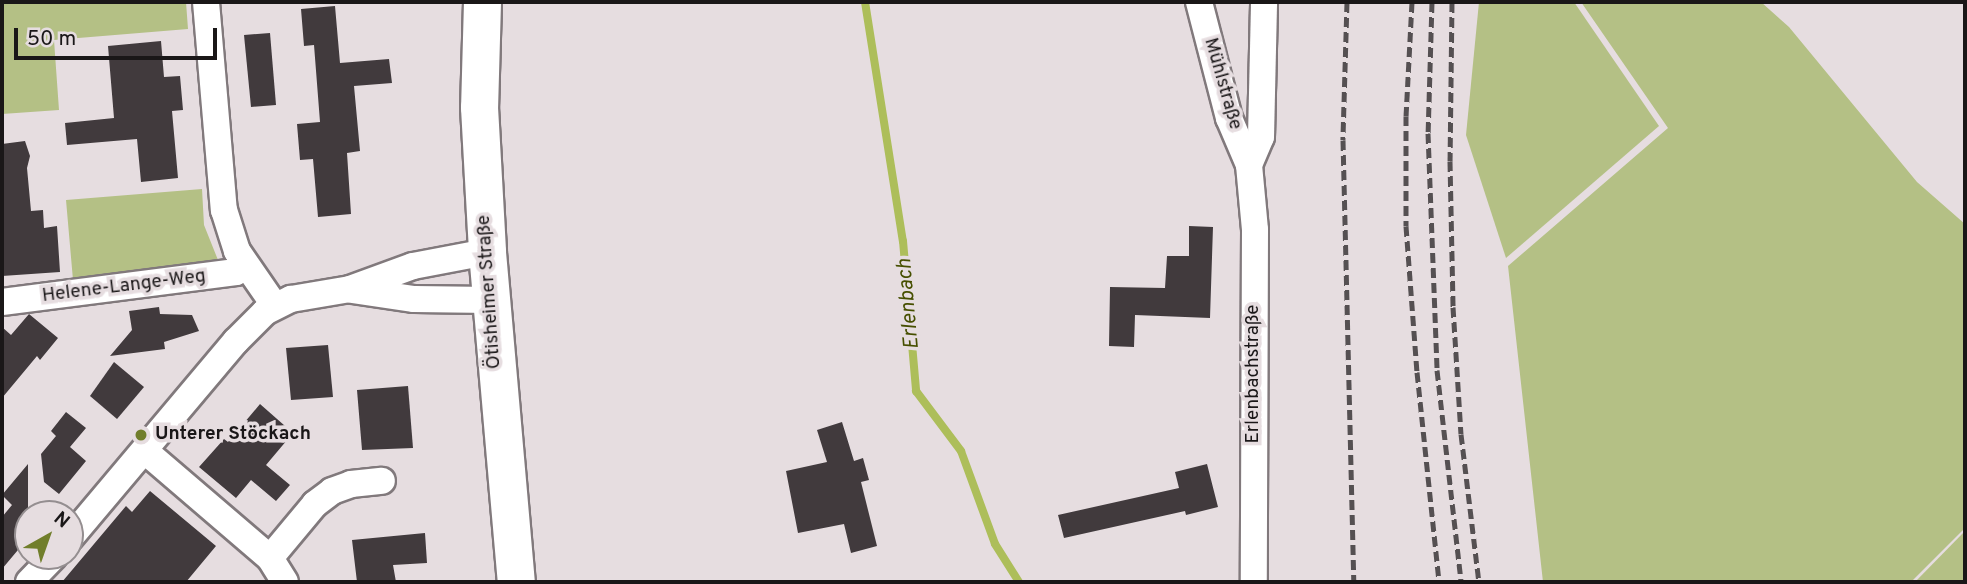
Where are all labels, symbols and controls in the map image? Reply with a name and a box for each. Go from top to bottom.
scale bar [18,14,220,58]
text: 50 m [27,26,76,53]
street label: Mühlstraße [1198,35,1246,133]
street label: Ötisheimer Straße [473,214,507,370]
water label: Erlenbach [892,257,926,351]
street label: Helene-Lange-Weg [41,266,207,308]
street label: Erlenbachstraße [1243,305,1265,443]
place label: Unterer Stöckach [155,424,311,446]
marker: Unterer Stöckach [133,427,149,443]
north arrow [14,500,84,570]
text: N [48,507,74,534]

